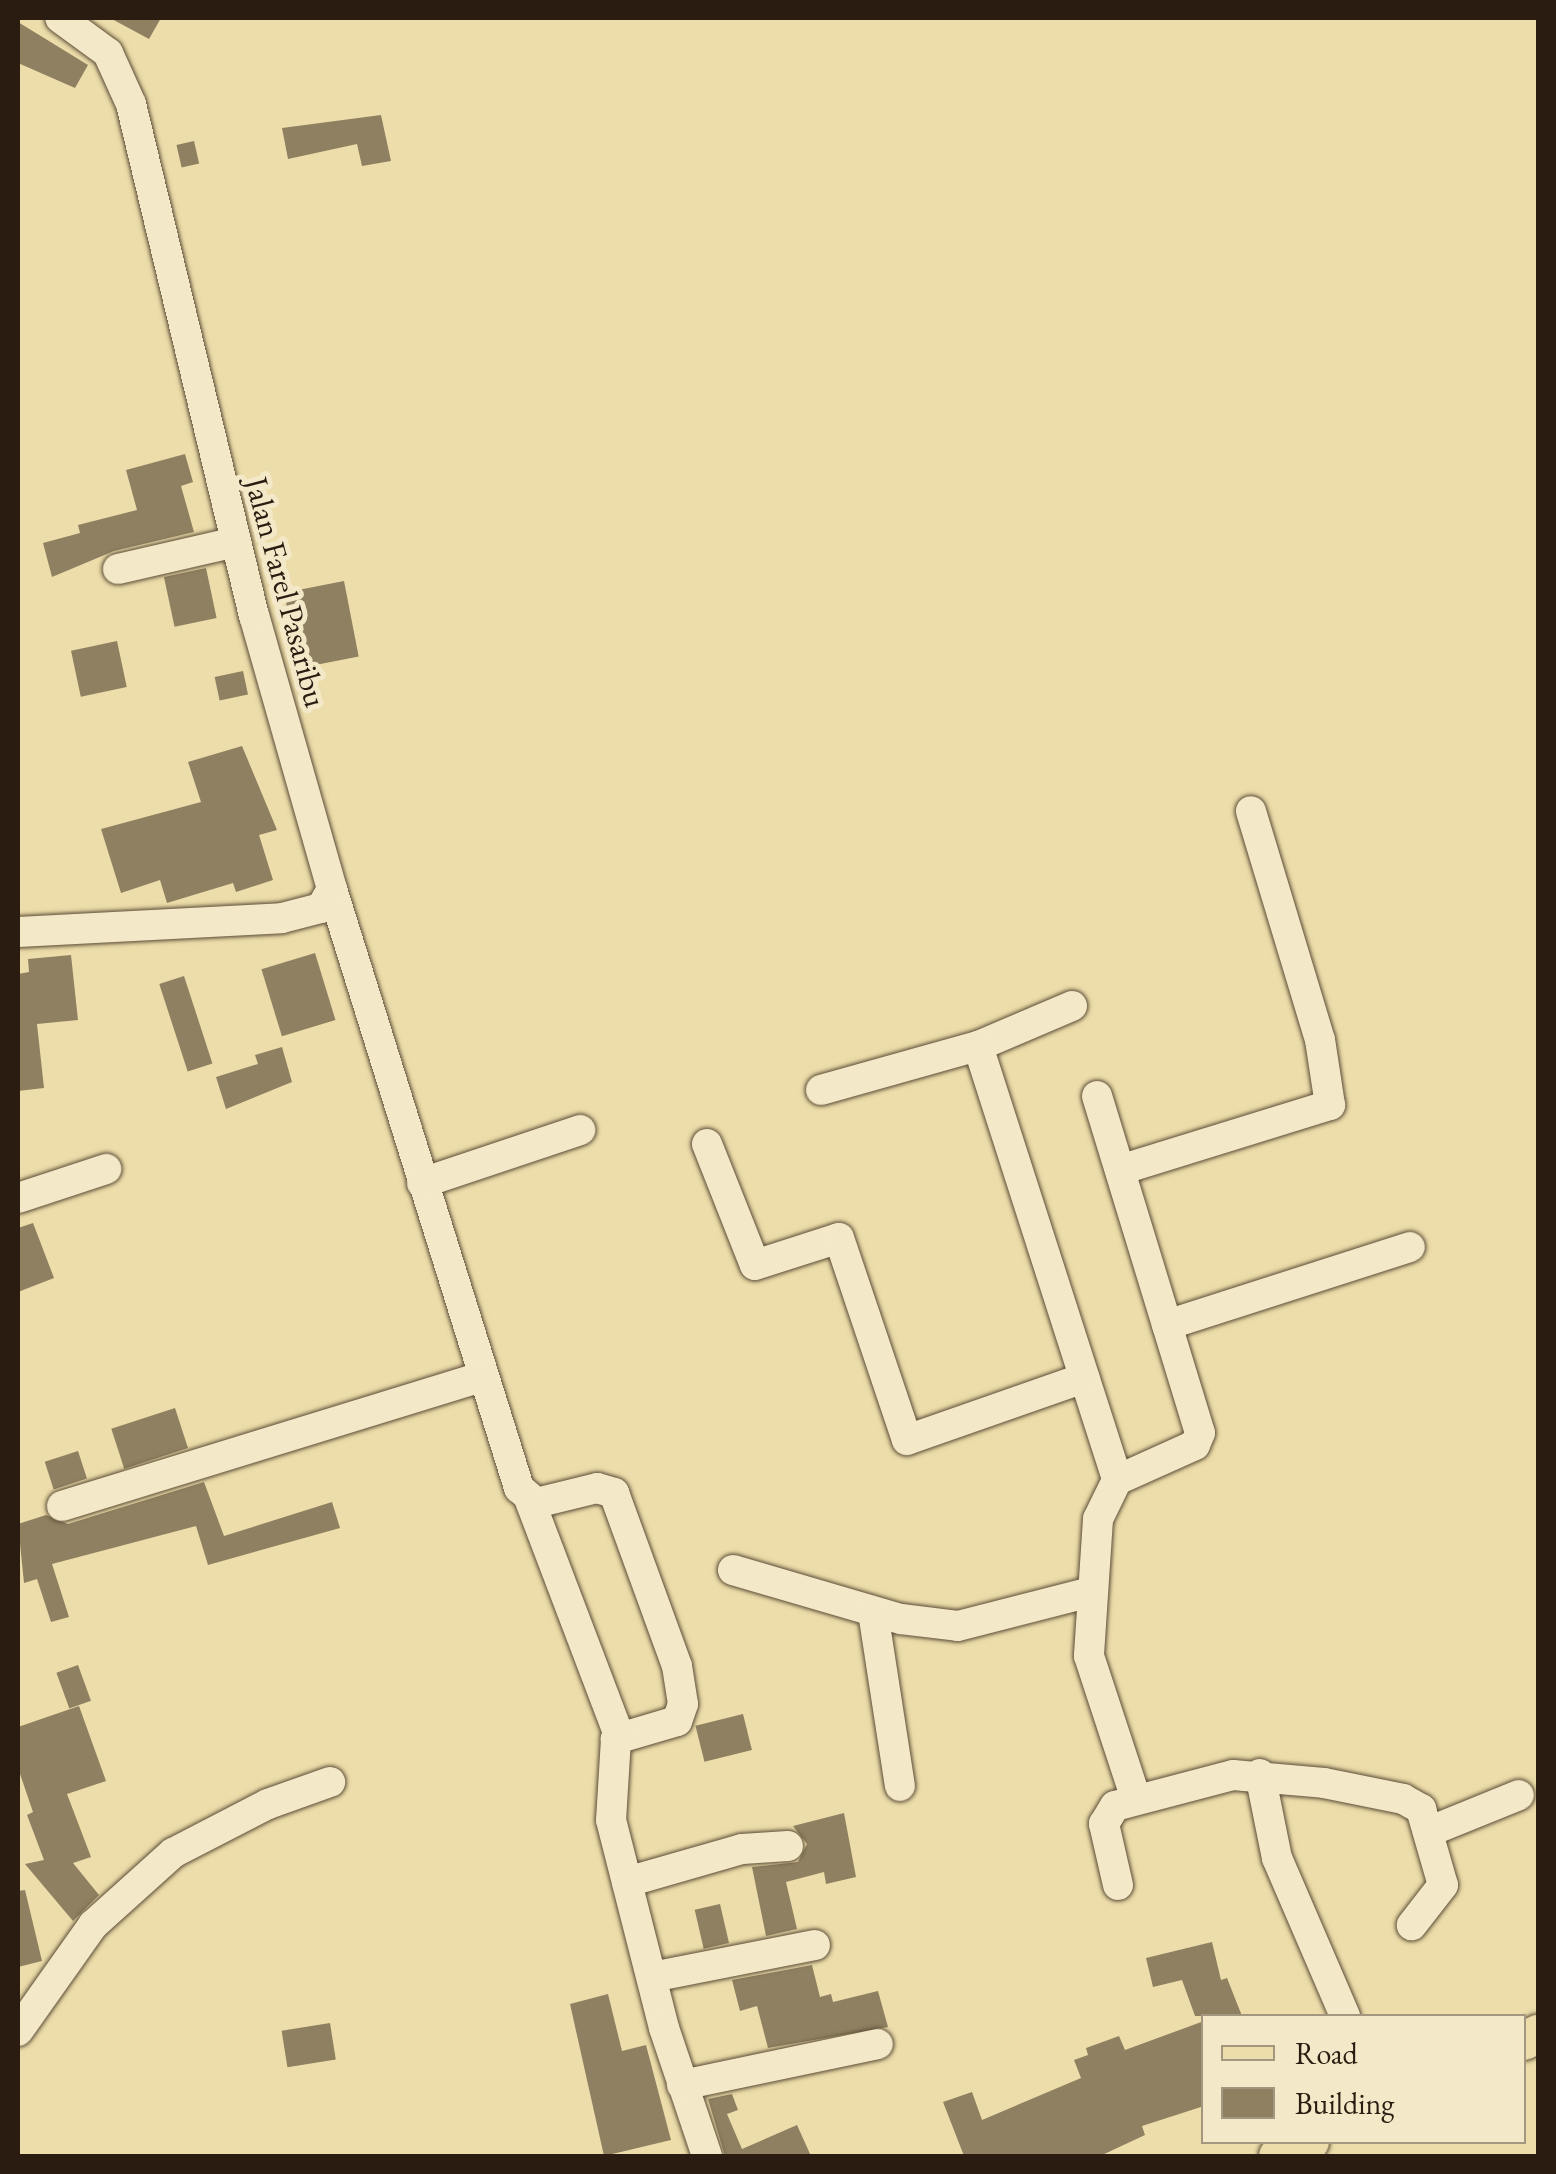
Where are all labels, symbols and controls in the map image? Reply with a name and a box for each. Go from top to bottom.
street label: Jalan Farel Pasaribu [237,473,335,711]
legend [1201,2014,1526,2144]
text: Road [1295,2034,1358,2073]
text: Building [1295,2084,1394,2123]

